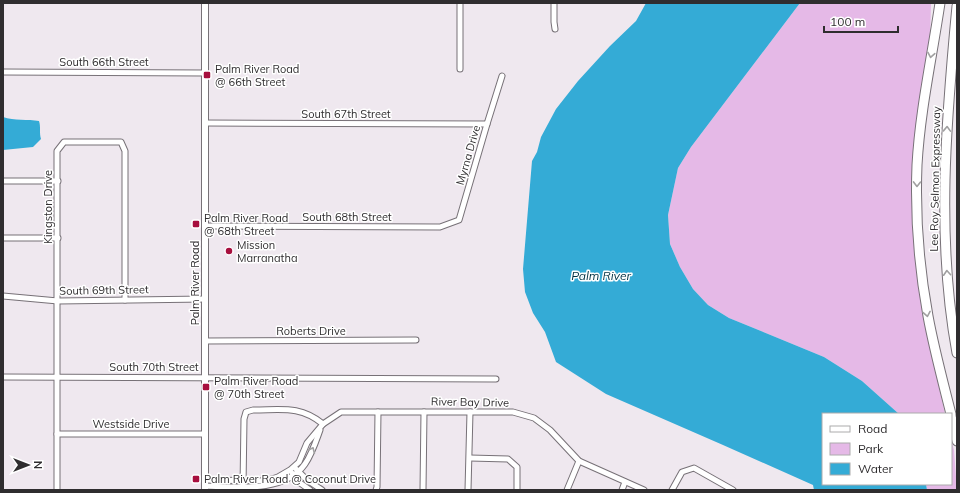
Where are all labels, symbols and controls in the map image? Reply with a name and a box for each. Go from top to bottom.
scale bar [824,8,898,34]
text: 100 m [830,14,865,29]
one-way arrow [927,52,936,58]
street label: South 66th Street [59,55,149,69]
place label: Palm River Road @ 66th Street [215,62,299,89]
marker: Palm River Road @ 66th Street [202,70,212,80]
street label: Lee Roy Selmon Expressway [927,106,943,252]
street label: South 67th Street [301,107,391,121]
street label: Myrna Drive [453,123,483,187]
one-way arrow [943,126,951,132]
street label: Kingston Drive [41,170,55,244]
one-way arrow [913,181,921,187]
street label: South 68th Street [302,210,392,224]
place label: Palm River Road @ 68th Street [204,211,288,238]
marker: Palm River Road @ 68th Street [191,219,201,229]
place label: Mission Marranatha [237,238,298,265]
street label: Palm River Road [188,241,202,325]
marker: Mission Marranatha [224,246,234,256]
water label: Palm River [571,268,631,283]
one-way arrow [943,270,952,276]
street label: South 69th Street [59,282,149,298]
one-way arrow [923,311,931,317]
street label: Roberts Drive [276,324,346,338]
street label: South 70th Street [109,360,199,374]
place label: Palm River Road @ 70th Street [214,374,298,401]
marker: Palm River Road @ 70th Street [201,382,211,392]
street label: River Bay Drive [431,394,509,410]
legend [822,413,952,485]
street label: Westside Drive [93,417,169,431]
text: Road [858,421,887,436]
text: Park [858,441,884,456]
north arrow [8,445,48,485]
one-way arrow [307,447,315,455]
text: N [31,461,45,469]
text: Water [858,461,894,476]
place label: Palm River Road @ Coconut Drive [204,472,376,486]
marker: Palm River Road @ Coconut Drive [191,474,201,484]

